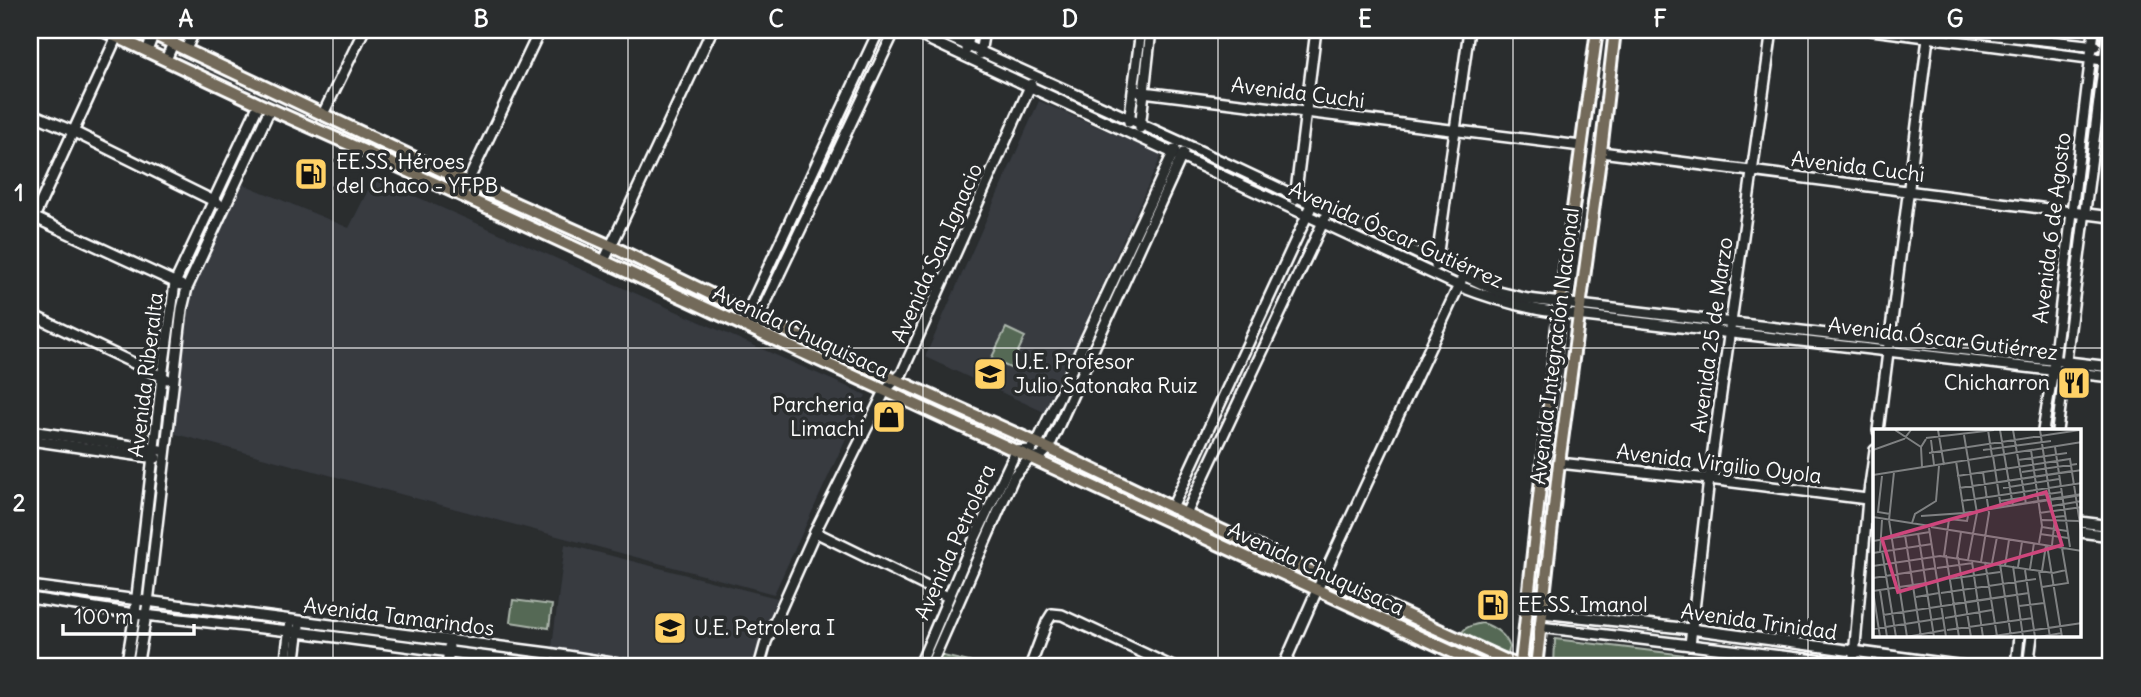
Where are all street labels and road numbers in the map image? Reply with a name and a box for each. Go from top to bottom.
street label: Avenida Cuchi [1230,71,1366,114]
street label: Avenida 6 de Agosto [2026,131,2077,325]
street label: Avenida Cuchi [1790,145,1926,188]
street label: Avenida San Ignacio [885,159,988,347]
street label: Avenida Óscar Gutiérrez [1285,175,1507,294]
street label: Avenida Integración Nacional [1524,206,1585,486]
street label: Avenida 25 de Marzo [1684,235,1739,435]
street label: Avenida Chuquisaca [709,279,894,384]
street label: Avenida Riberalta [122,291,169,459]
street label: Avenida Óscar Gutiérrez [1827,311,2060,366]
street label: Avenida Virgilio Oyola [1615,438,1823,489]
street label: Avenida Petrolera [908,460,1001,624]
street label: Avenida Chuquisaca [1224,516,1409,621]
street label: Avenida Tamarindos [302,591,496,642]
street label: Avenida Trinidad [1679,597,1839,646]

